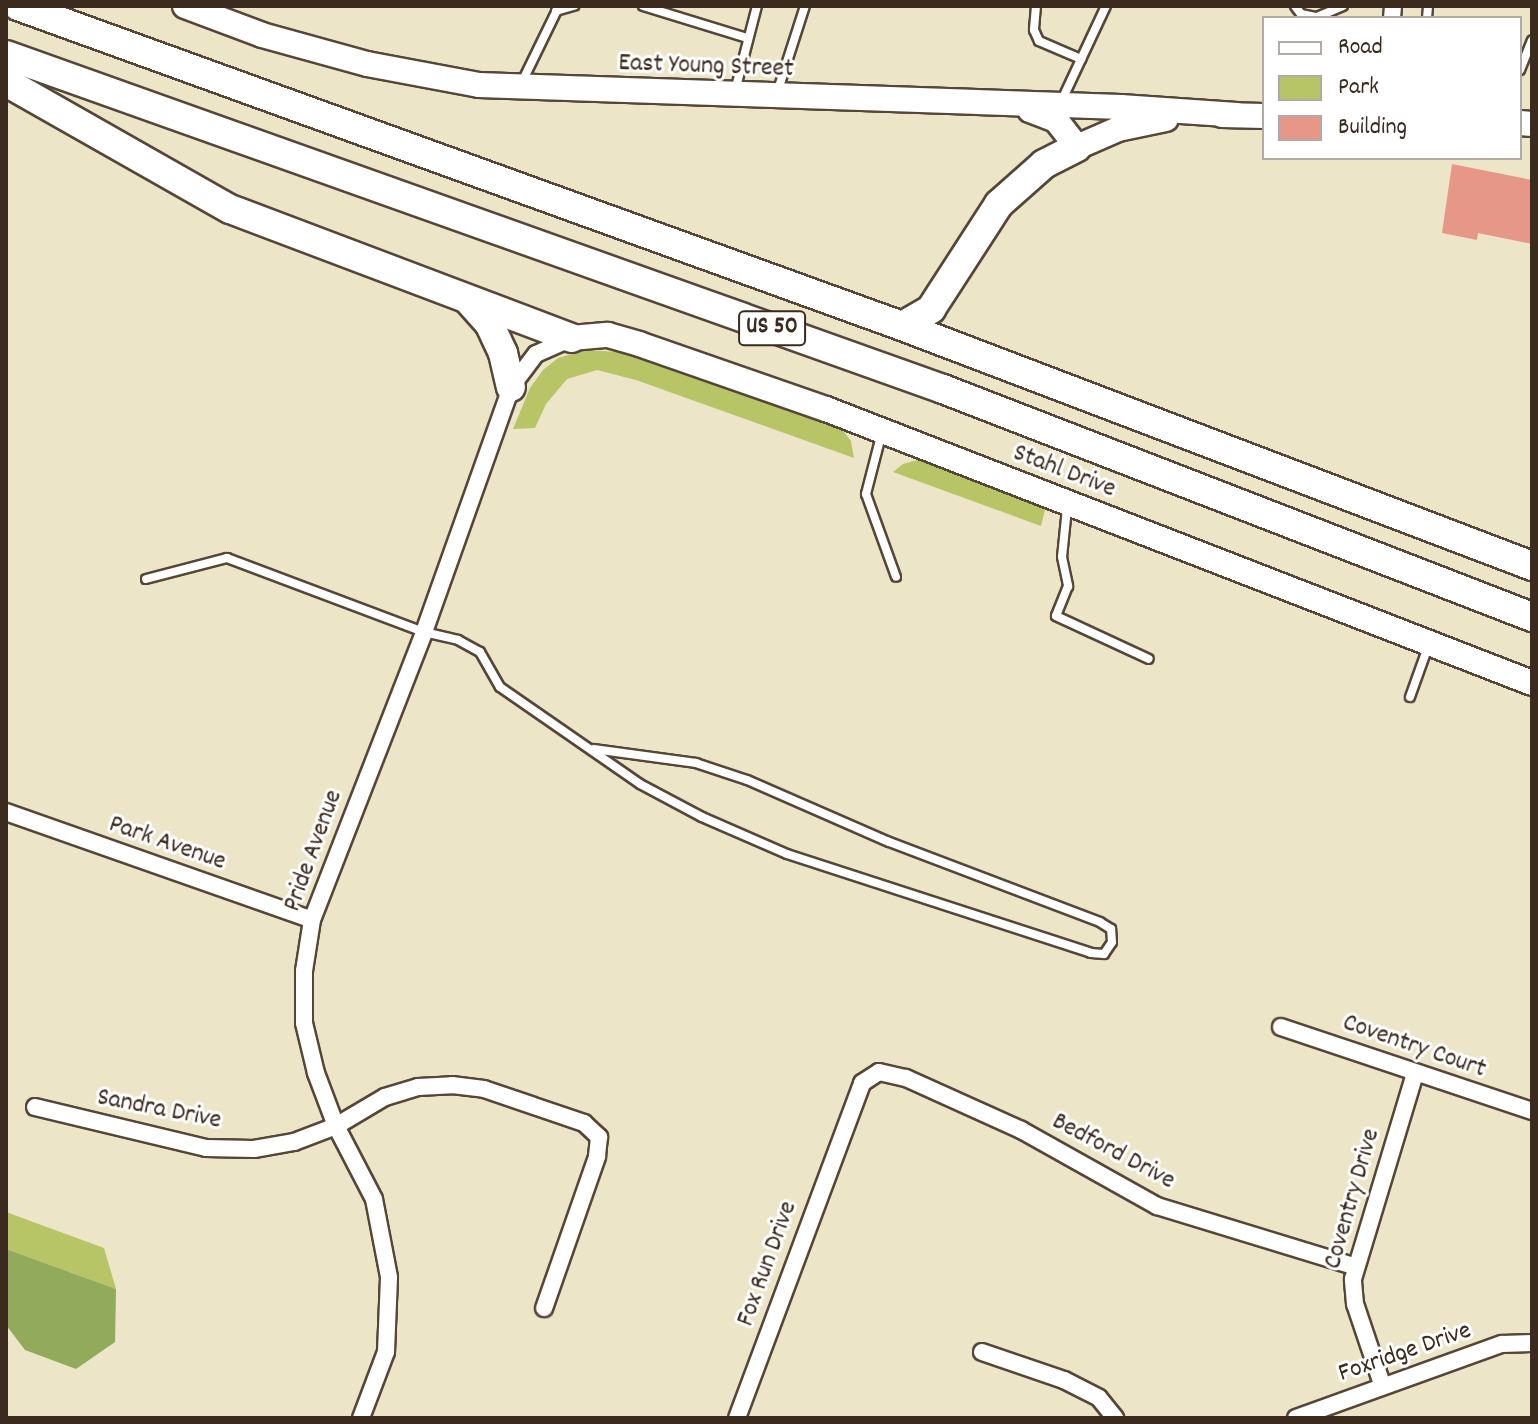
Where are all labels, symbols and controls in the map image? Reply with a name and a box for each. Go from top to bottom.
legend [1262,16,1522,160]
text: Road [1338,31,1383,65]
street label: East Young Street [618,48,794,86]
text: Park [1338,71,1379,105]
text: Building [1338,111,1407,145]
road number: US 50 [738,308,806,348]
street label: Stahl Drive [1008,438,1120,506]
street label: Pride Avenue [278,786,350,916]
street label: Park Avenue [105,809,229,879]
street label: Coventry Court [1338,1008,1490,1086]
street label: Sandra Drive [94,1083,224,1137]
street label: Bedford Drive [1046,1107,1180,1197]
street label: Coventry Drive [1318,1125,1388,1273]
street label: Fox Run Drive [731,1197,805,1331]
street label: Foxridge Drive [1335,1316,1475,1390]

